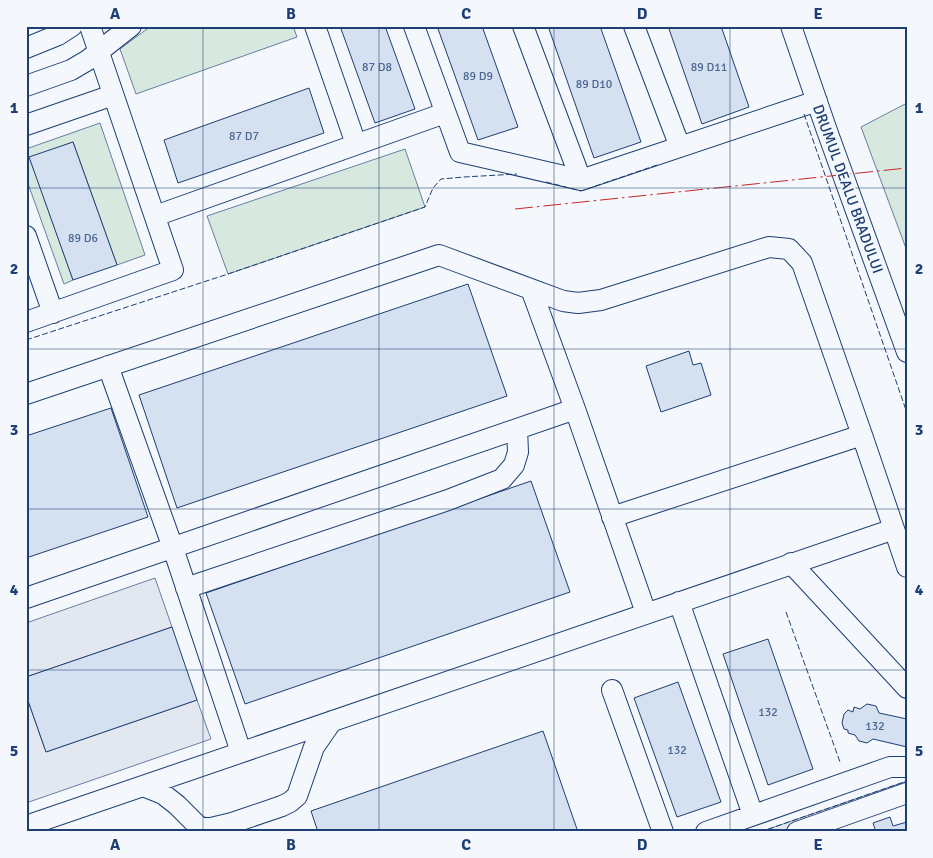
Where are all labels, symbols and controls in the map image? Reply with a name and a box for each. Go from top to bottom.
text: A [110,4,121,24]
text: B [286,4,296,24]
text: C [461,4,471,24]
text: D [637,4,648,24]
text: E [813,4,823,24]
house number: 87 D8 [362,60,392,75]
house number: 89 D11 [691,60,727,75]
house number: 89 D9 [463,69,493,84]
house number: 89 D10 [576,77,612,92]
text: 1 [10,98,19,118]
text: 1 [915,98,924,118]
street label: DRUMUL DEALU BRADULUI [809,102,887,276]
house number: 87 D7 [229,129,259,144]
house number: 89 D6 [68,231,98,246]
text: 2 [10,259,18,279]
text: 2 [915,259,923,279]
text: 3 [10,420,18,440]
text: 3 [915,420,923,440]
text: 4 [10,580,19,600]
text: 4 [915,580,924,600]
house number: 132 [758,705,778,720]
house number: 132 [865,719,885,734]
text: 5 [10,741,18,761]
text: 5 [915,741,923,761]
house number: 132 [667,743,687,758]
text: A [110,835,121,855]
text: B [286,835,296,855]
text: C [461,835,471,855]
text: D [637,835,648,855]
text: E [813,835,823,855]

